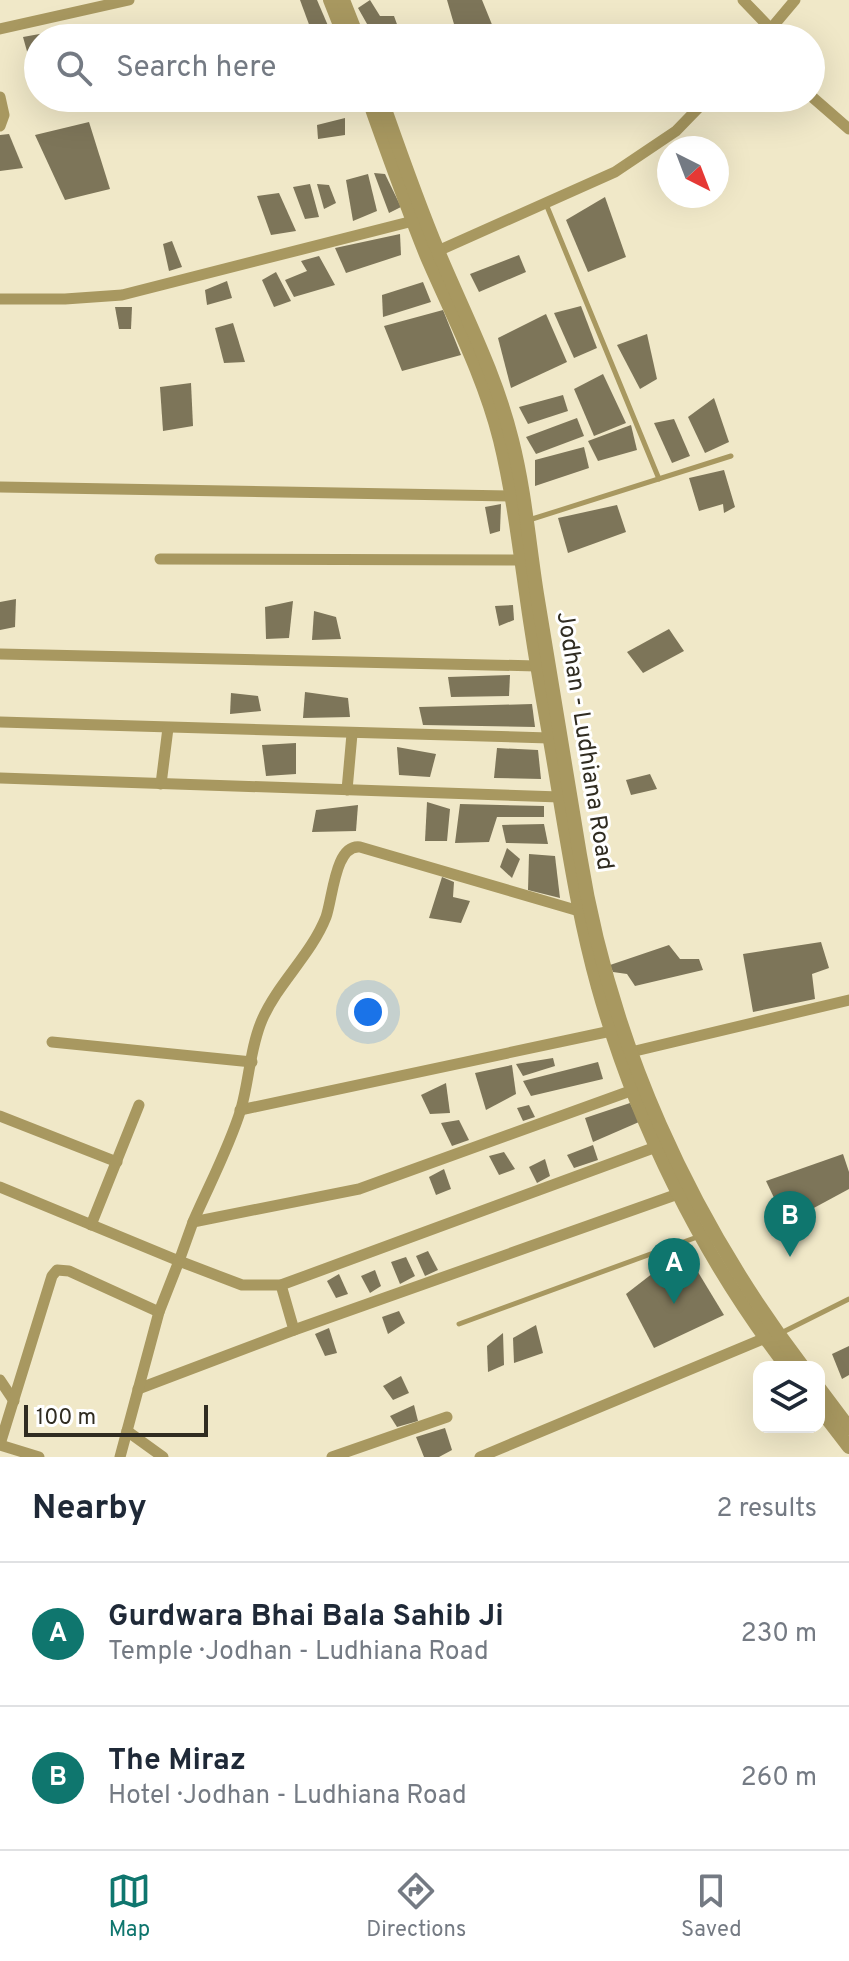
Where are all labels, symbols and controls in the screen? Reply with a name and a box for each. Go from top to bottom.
search box [24,24,825,112]
icon: search [52,46,96,90]
text: Search here [116,50,276,87]
north arrow [657,136,729,208]
street label: Jodhan - Ludhiana Road [549,609,619,873]
your location [348,992,388,1032]
pin: B [764,1191,816,1257]
pin: A [648,1238,700,1304]
map controls [753,1361,825,1433]
button: layers [753,1361,825,1433]
scale bar [24,1401,208,1437]
text: 100 m [36,1405,96,1432]
text: Nearby [32,1488,147,1531]
text: 2 results [717,1493,817,1526]
text: Gurdwara Bhai Bala Sahib Ji [108,1599,504,1636]
text: A [49,1618,67,1651]
text: 230 m [741,1618,817,1651]
text: Temple · Jodhan - Ludhiana Road [108,1636,489,1669]
text: The Miraz [108,1743,246,1780]
text: B [49,1762,67,1795]
text: 260 m [741,1762,817,1795]
text: Hotel · Jodhan - Ludhiana Road [108,1780,467,1813]
tab: Map [107,1869,151,1944]
tab: Directions [366,1869,466,1944]
tab: Saved [681,1869,742,1944]

